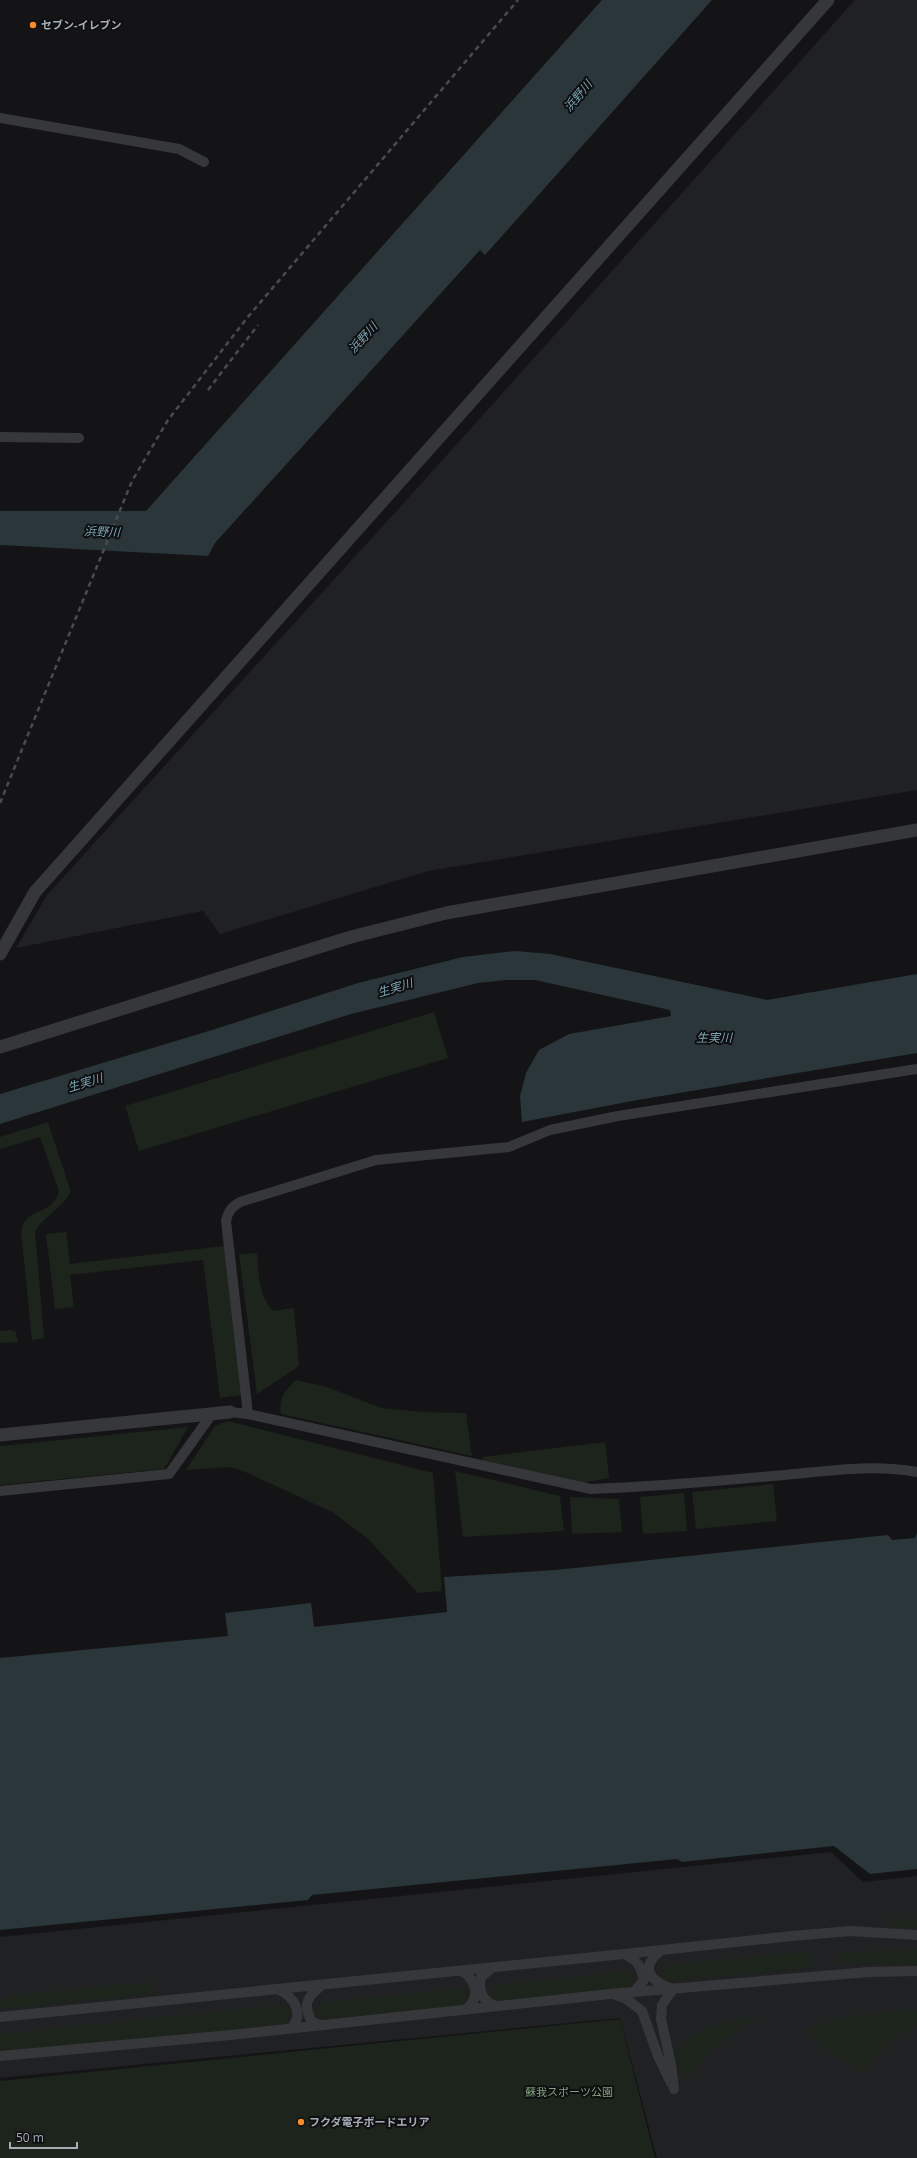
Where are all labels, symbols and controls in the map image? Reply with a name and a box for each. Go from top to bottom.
place label: セブン-イレブン [41,17,122,32]
marker: セブン-イレブン [28,20,38,30]
water label: 浜野川 [560,75,597,115]
water label: 浜野川 [344,317,382,357]
water label: 浜野川 [84,522,122,541]
water label: 生実川 [375,974,416,1001]
water label: 生実川 [696,1029,734,1046]
water label: 生実川 [65,1069,106,1096]
park label: 蘇我スポーツ公園 [525,2084,613,2099]
place label: フクダ電子ボードエリア [309,2114,430,2129]
marker: フクダ電子ボードエリア [296,2117,306,2127]
scale bar [10,2124,77,2150]
text: 50 m [16,2129,44,2146]

